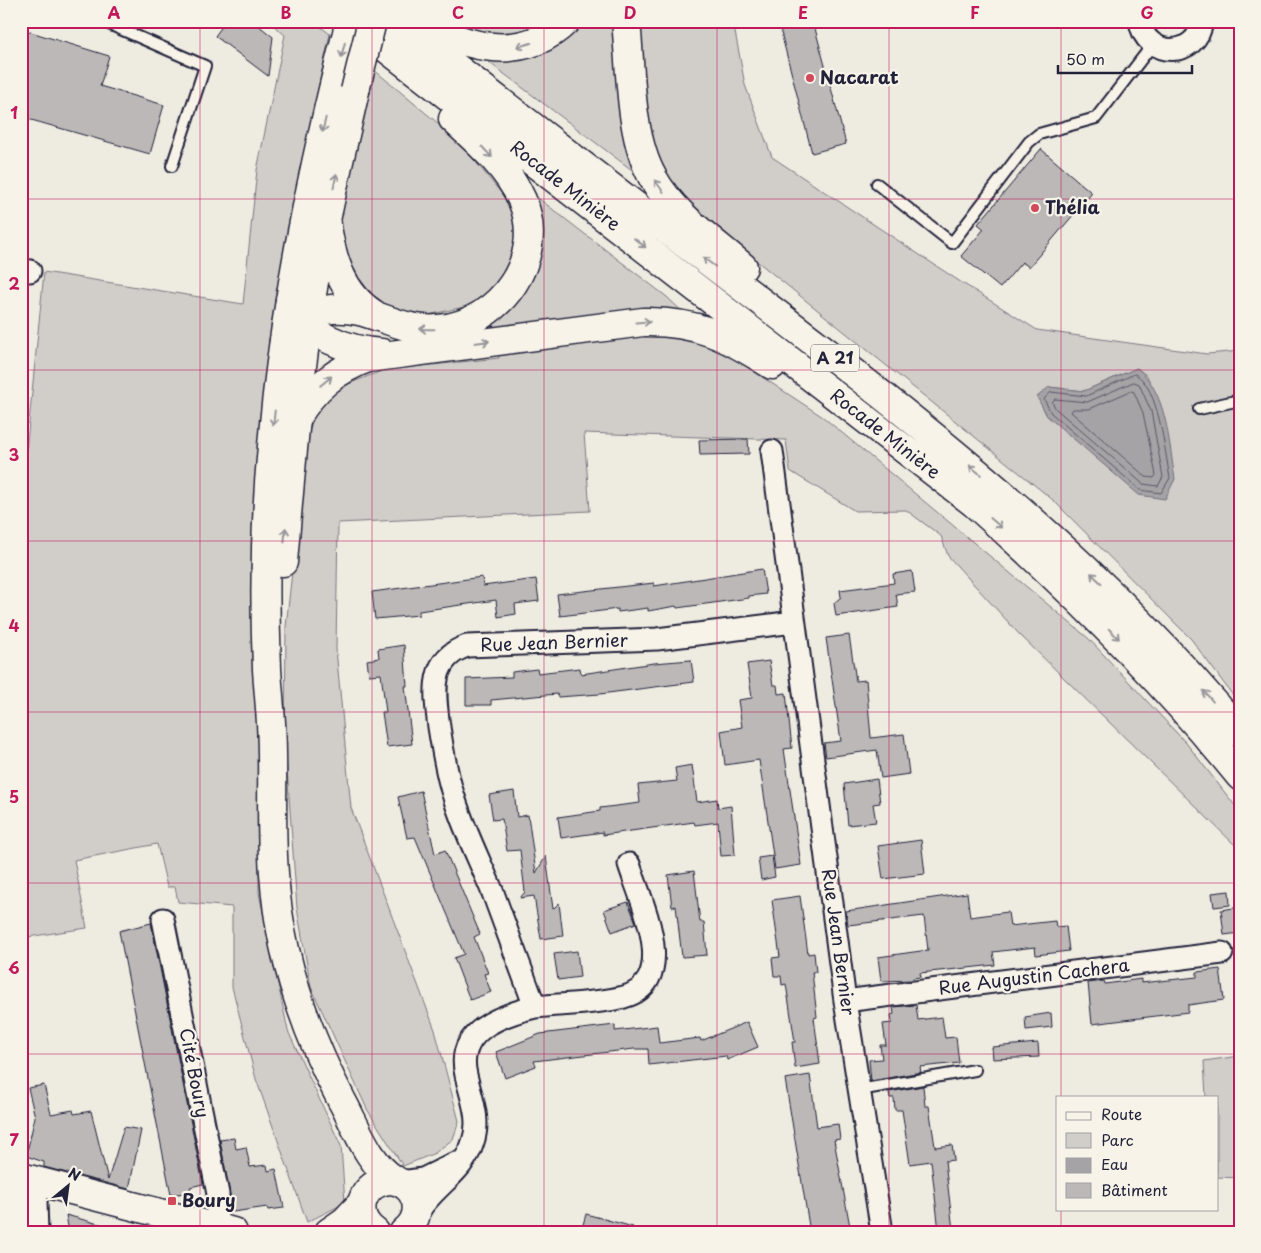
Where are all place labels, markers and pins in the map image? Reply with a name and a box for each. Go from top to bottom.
place label: Nacarat [820,63,899,90]
marker: Nacarat [804,72,816,84]
place label: Thélia [1045,193,1101,220]
marker: Thélia [1029,202,1041,214]
place label: Boury [182,1186,235,1213]
marker: Boury [166,1195,178,1207]

